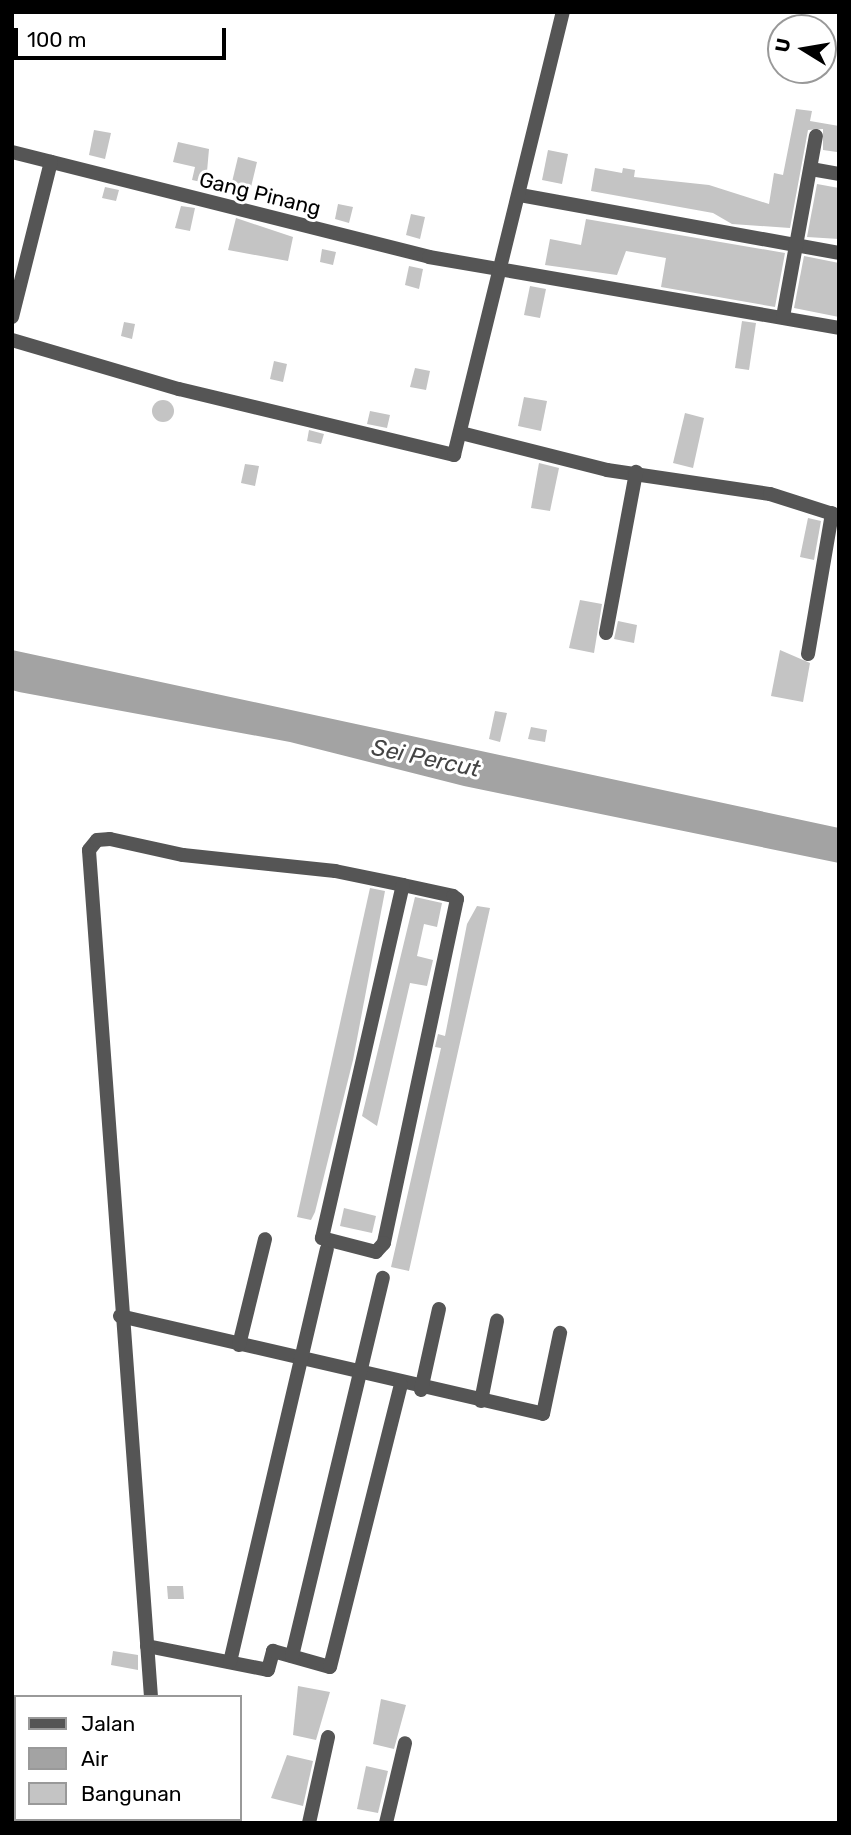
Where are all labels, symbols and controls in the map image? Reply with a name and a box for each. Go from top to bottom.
scale bar [18,14,229,58]
north arrow [767,14,837,84]
text: 100 m [27,27,86,52]
text: U [770,36,795,54]
street label: Gang Pinang [197,167,323,221]
water label: Sei Percut [369,733,483,783]
legend [14,1695,242,1821]
text: Jalan [81,1711,135,1736]
text: Air [81,1746,108,1771]
text: Bangunan [81,1781,182,1806]

